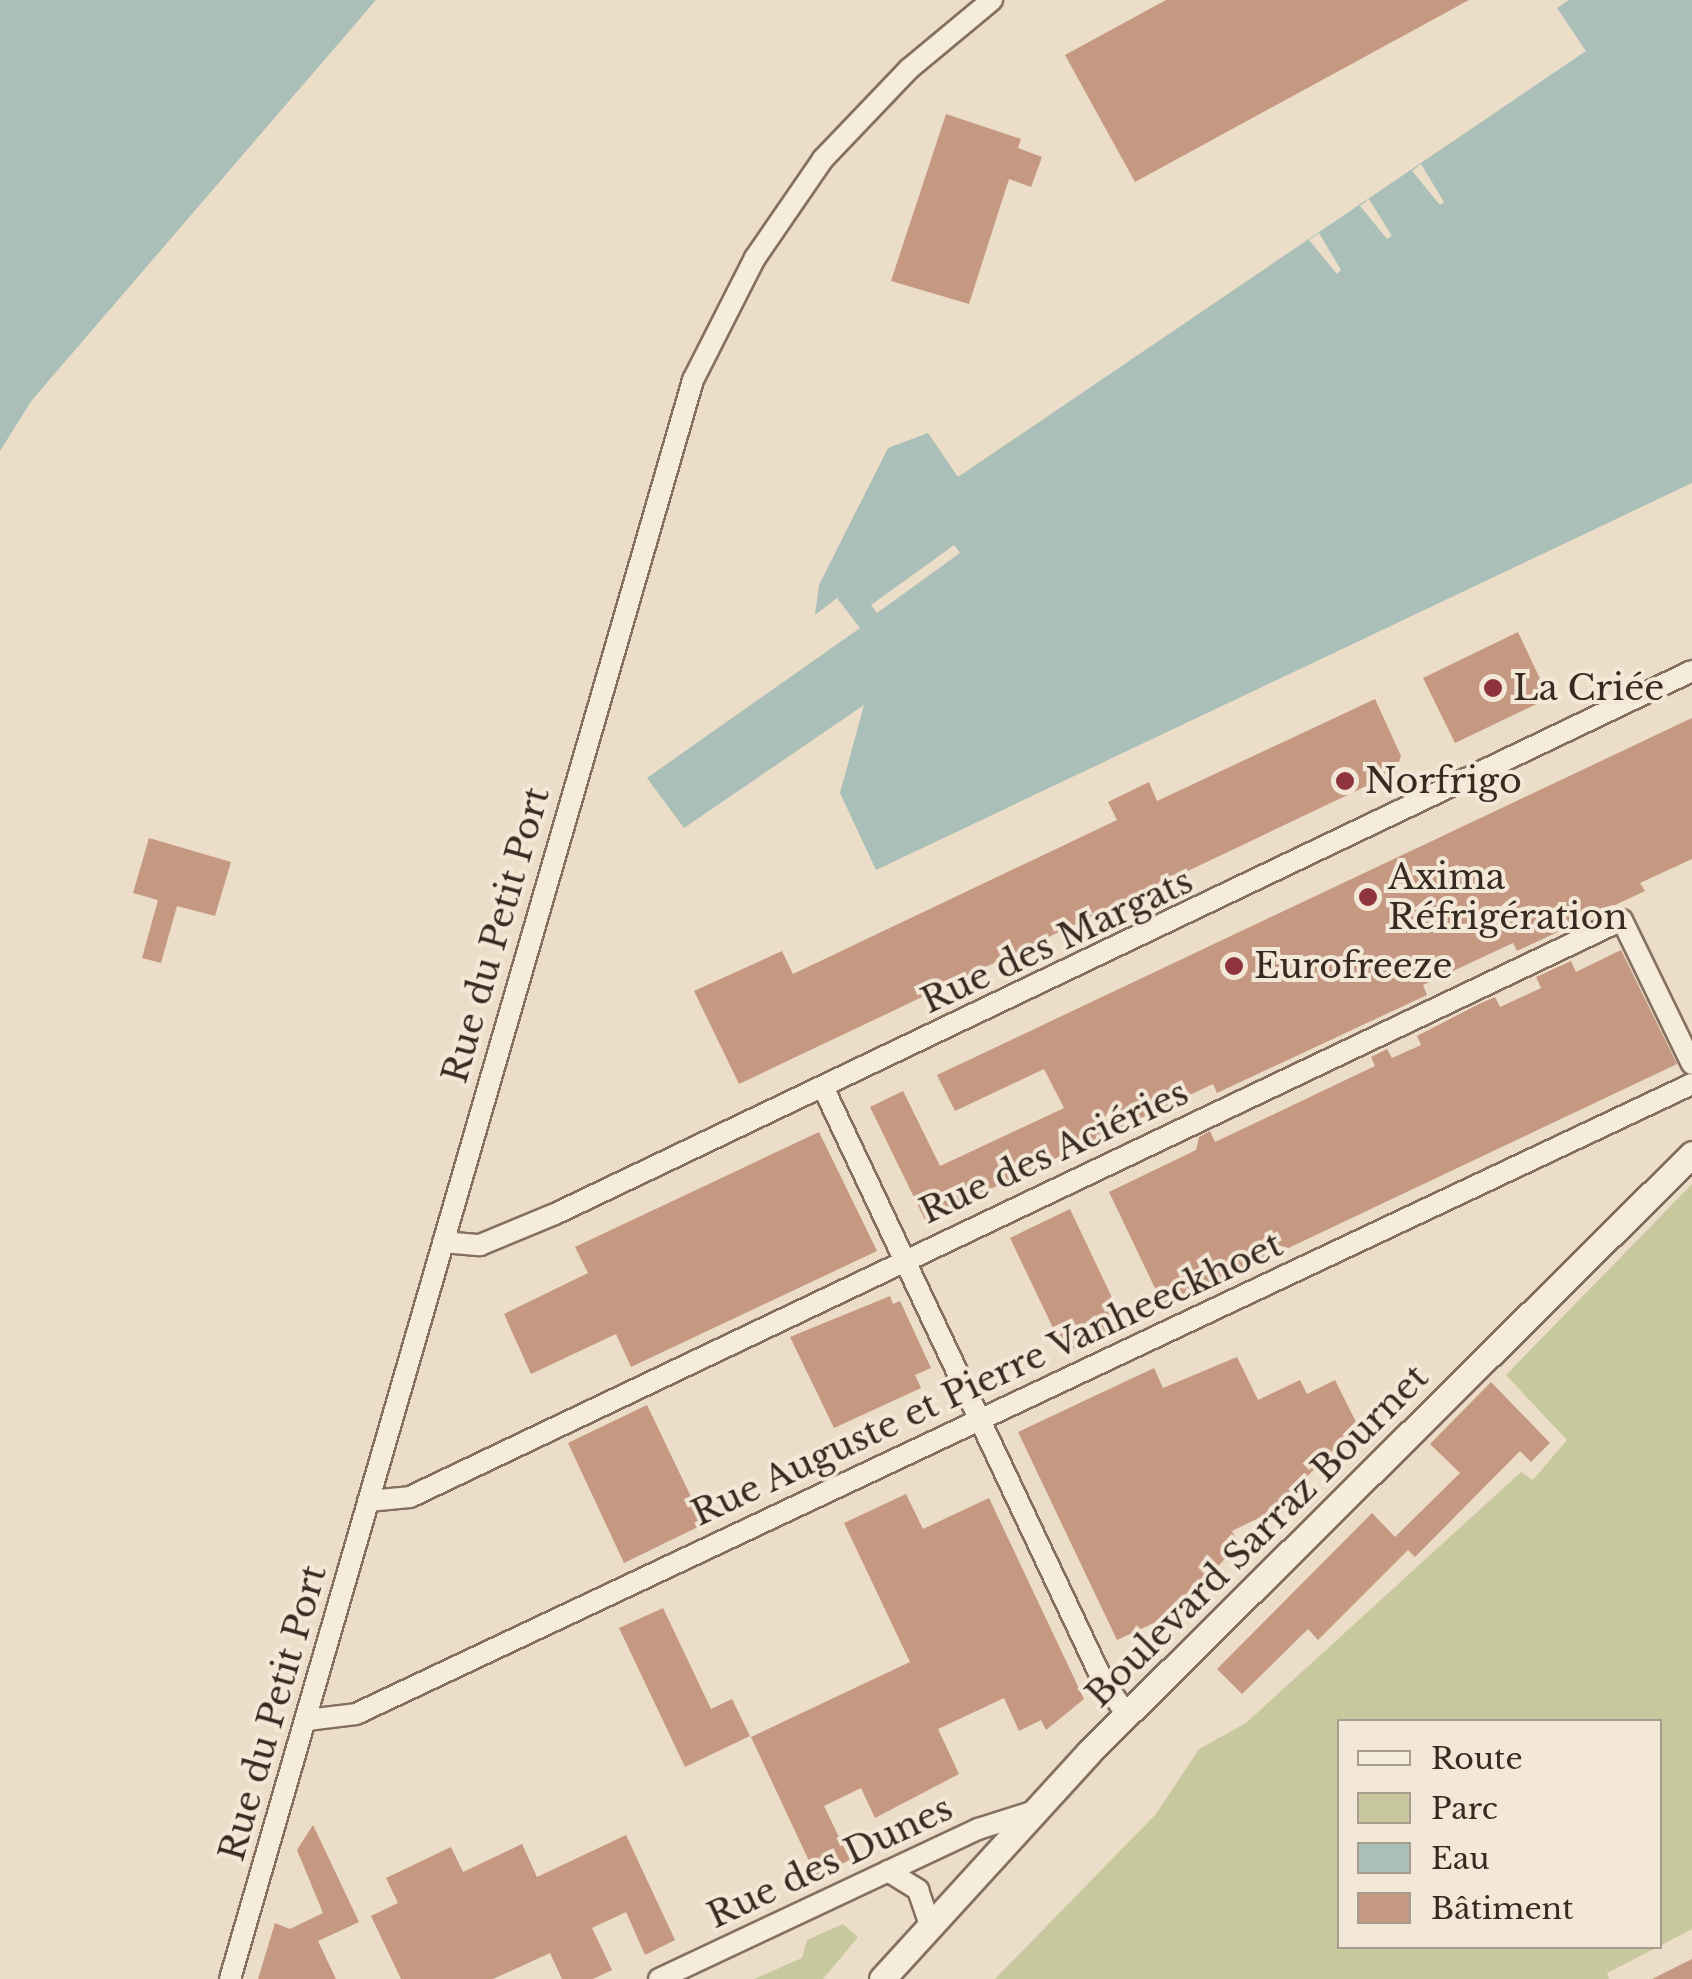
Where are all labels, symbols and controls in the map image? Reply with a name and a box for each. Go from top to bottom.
place label: La Criée [1513,667,1665,709]
marker: La Criée [1482,677,1504,699]
place label: Norfrigo [1365,760,1522,802]
marker: Norfrigo [1334,770,1356,792]
street label: Rue du Petit Port [434,782,558,1088]
place label: Axima Réfrigération [1388,856,1628,938]
street label: Rue des Margats [915,860,1199,1022]
marker: Axima Réfrigération [1357,886,1379,908]
place label: Eurofreeze [1254,945,1452,987]
marker: Eurofreeze [1223,955,1245,977]
street label: Rue des Aciéries [913,1071,1195,1233]
street label: Rue Auguste et Pierre Vanheeckhoet [684,1223,1290,1535]
street label: Boulevard Sarraz Bournet [1077,1356,1437,1716]
street label: Rue du Petit Port [211,1560,335,1866]
legend [1337,1719,1662,1949]
text: Route [1431,1740,1523,1777]
street label: Rue des Dunes [701,1787,959,1937]
text: Parc [1431,1790,1498,1827]
text: Eau [1431,1840,1490,1877]
text: Bâtiment [1431,1890,1574,1927]

